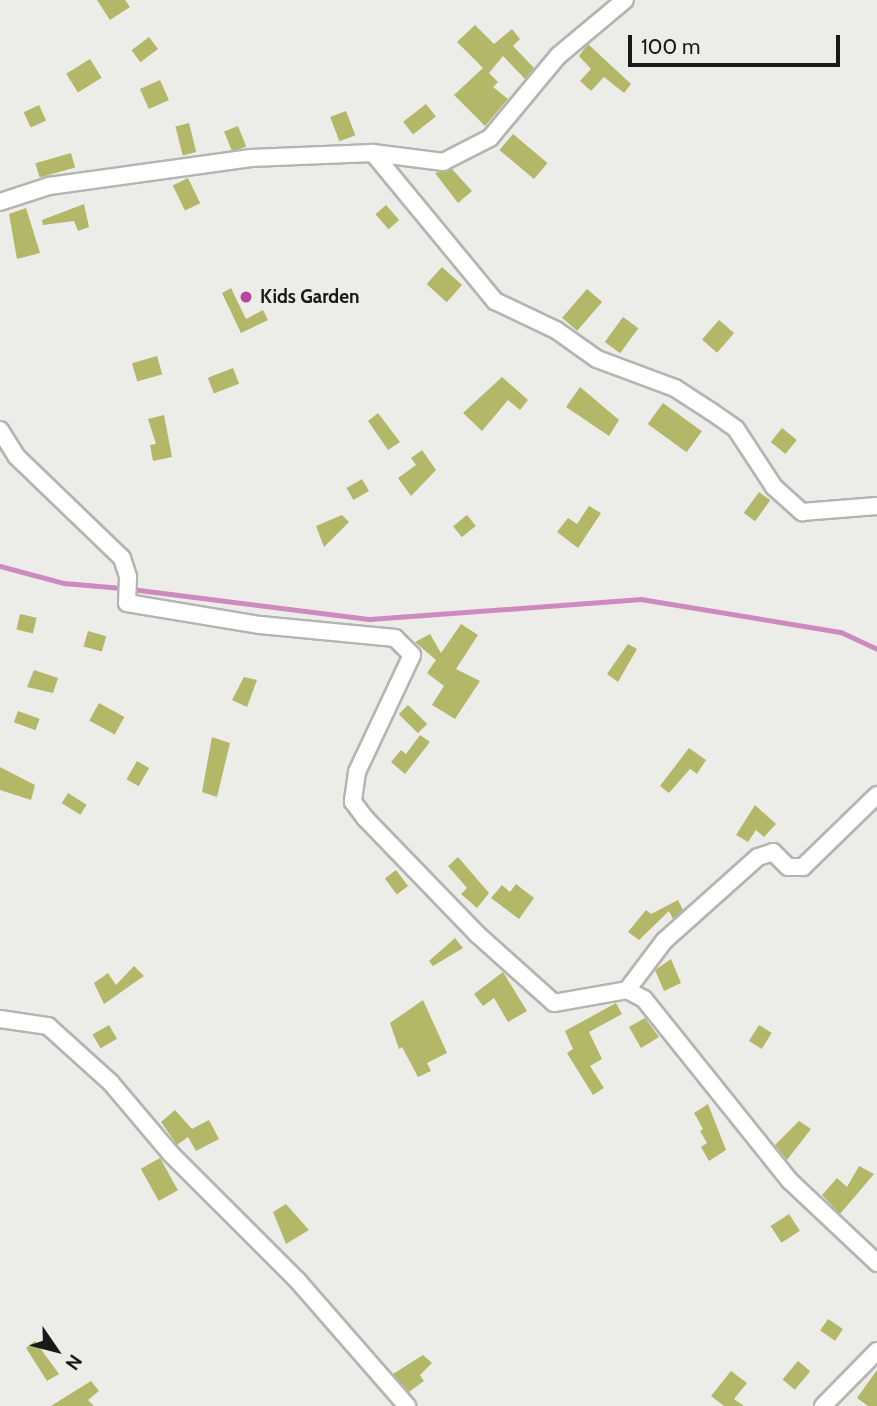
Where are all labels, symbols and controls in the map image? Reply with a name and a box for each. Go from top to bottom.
scale bar [632,21,844,65]
text: 100 m [641,34,700,59]
place label: Kids Garden [260,286,359,308]
marker: Kids Garden [238,289,254,305]
north arrow [21,1315,91,1385]
text: N [60,1350,87,1374]

